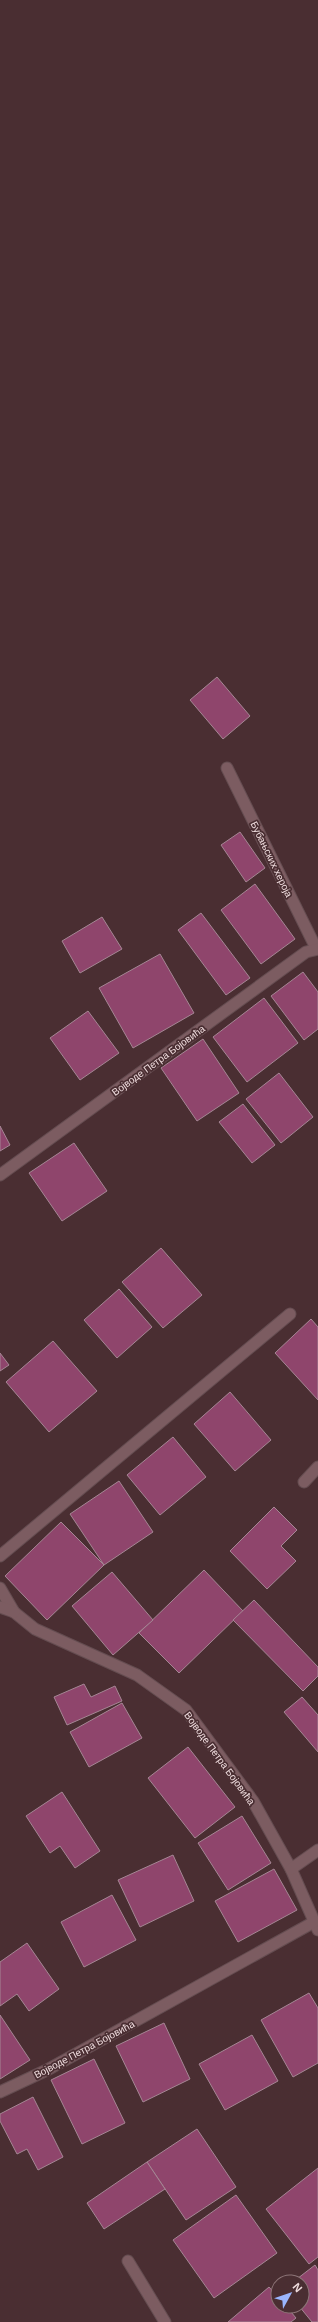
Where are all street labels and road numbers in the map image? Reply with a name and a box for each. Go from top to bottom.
street label: Бубањских хероја [248,820,295,899]
street label: Војводе Петра Бојовића [110,1023,207,1098]
street label: Војводе Петра Бојовића [182,1710,257,1807]
street label: Војводе Петра Бојовића [32,2018,137,2081]

